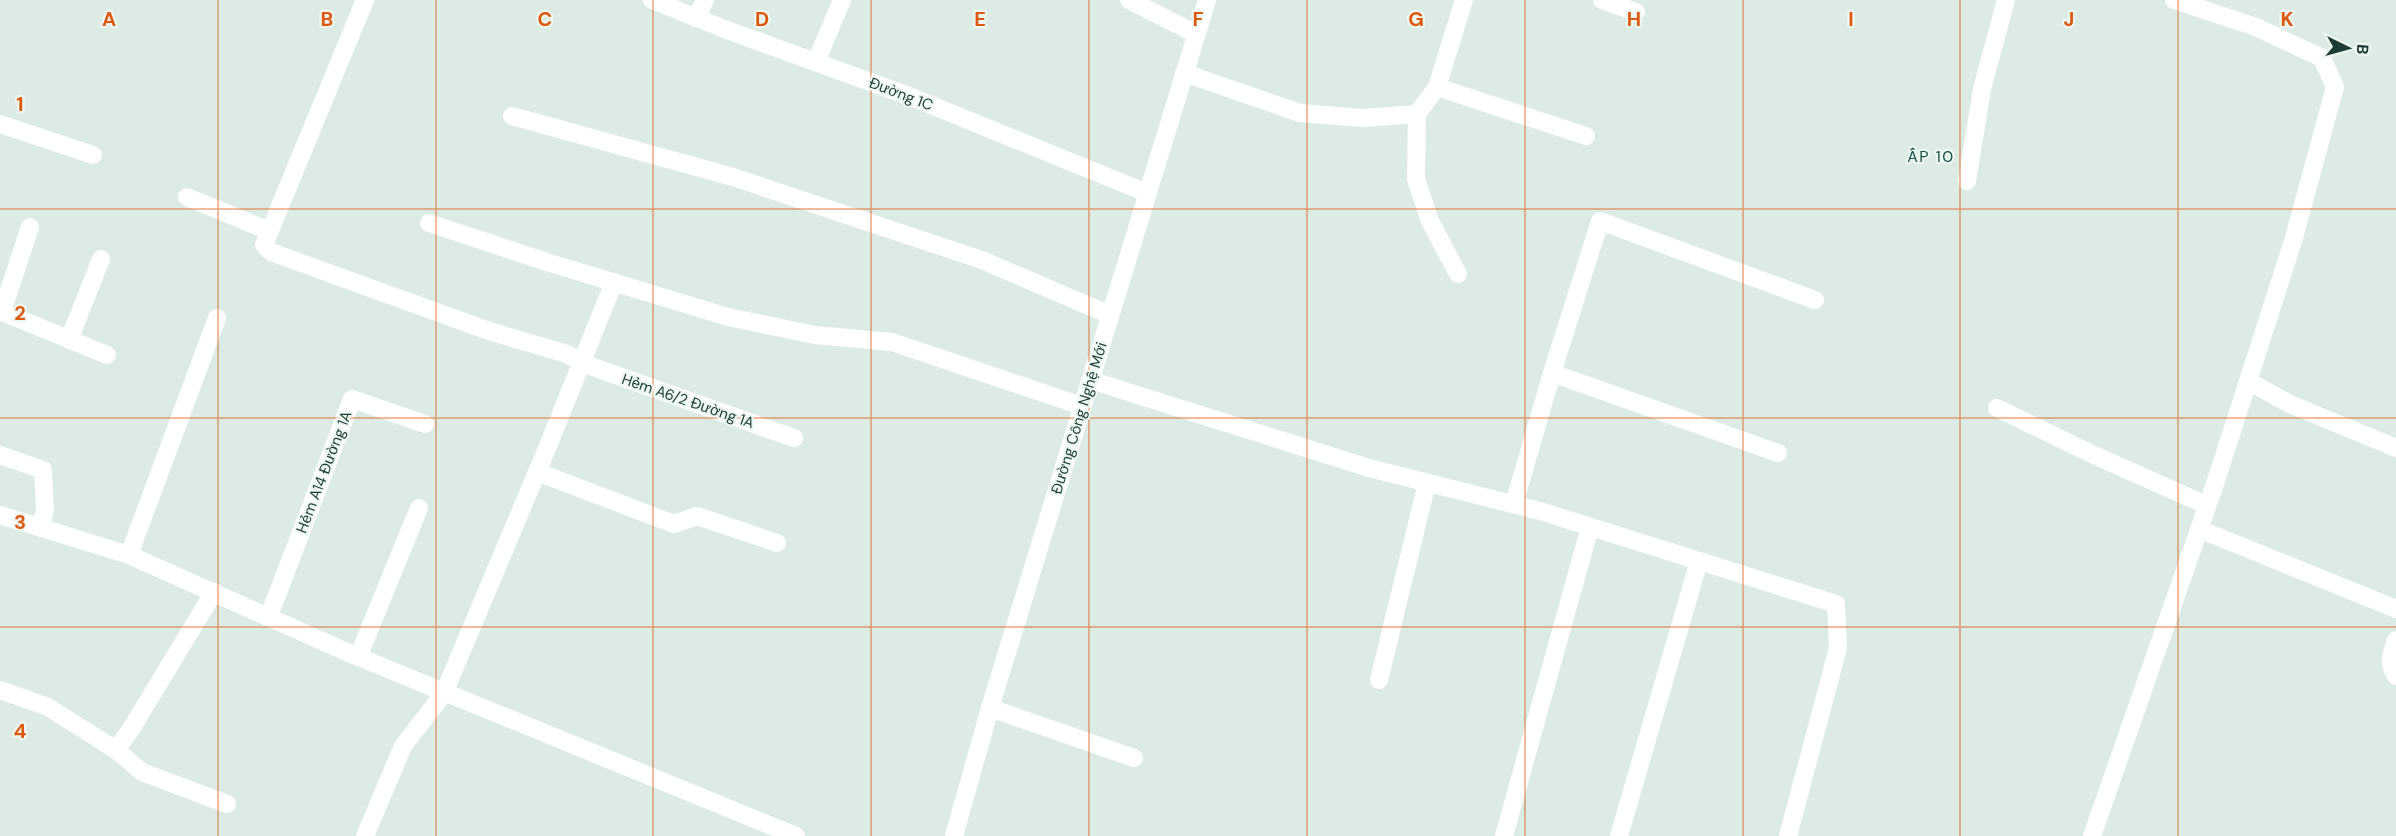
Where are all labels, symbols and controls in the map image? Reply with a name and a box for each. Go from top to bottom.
text: A [102,6,116,32]
text: B [321,6,333,32]
text: C [538,6,552,32]
text: D [755,6,769,32]
text: E [974,6,986,32]
text: F [1192,6,1204,32]
text: G [1408,6,1424,32]
text: H [1627,6,1641,32]
text: I [1848,6,1854,32]
text: J [2064,6,2074,32]
text: K [2280,6,2294,32]
north arrow [2318,18,2378,78]
text: B [2352,43,2373,55]
street label: Đường 1C [866,73,936,115]
text: 1 [16,91,24,117]
district label: ẤP 10 [1907,146,1955,167]
text: 2 [14,300,26,326]
street label: Đường Công Nghệ Mới [1046,340,1112,496]
street label: Hẻm A6/2 Đường 1A [619,369,757,433]
street label: Hẻm A14 Đường 1A [291,408,357,536]
text: 3 [14,509,26,535]
text: 4 [14,718,27,744]

